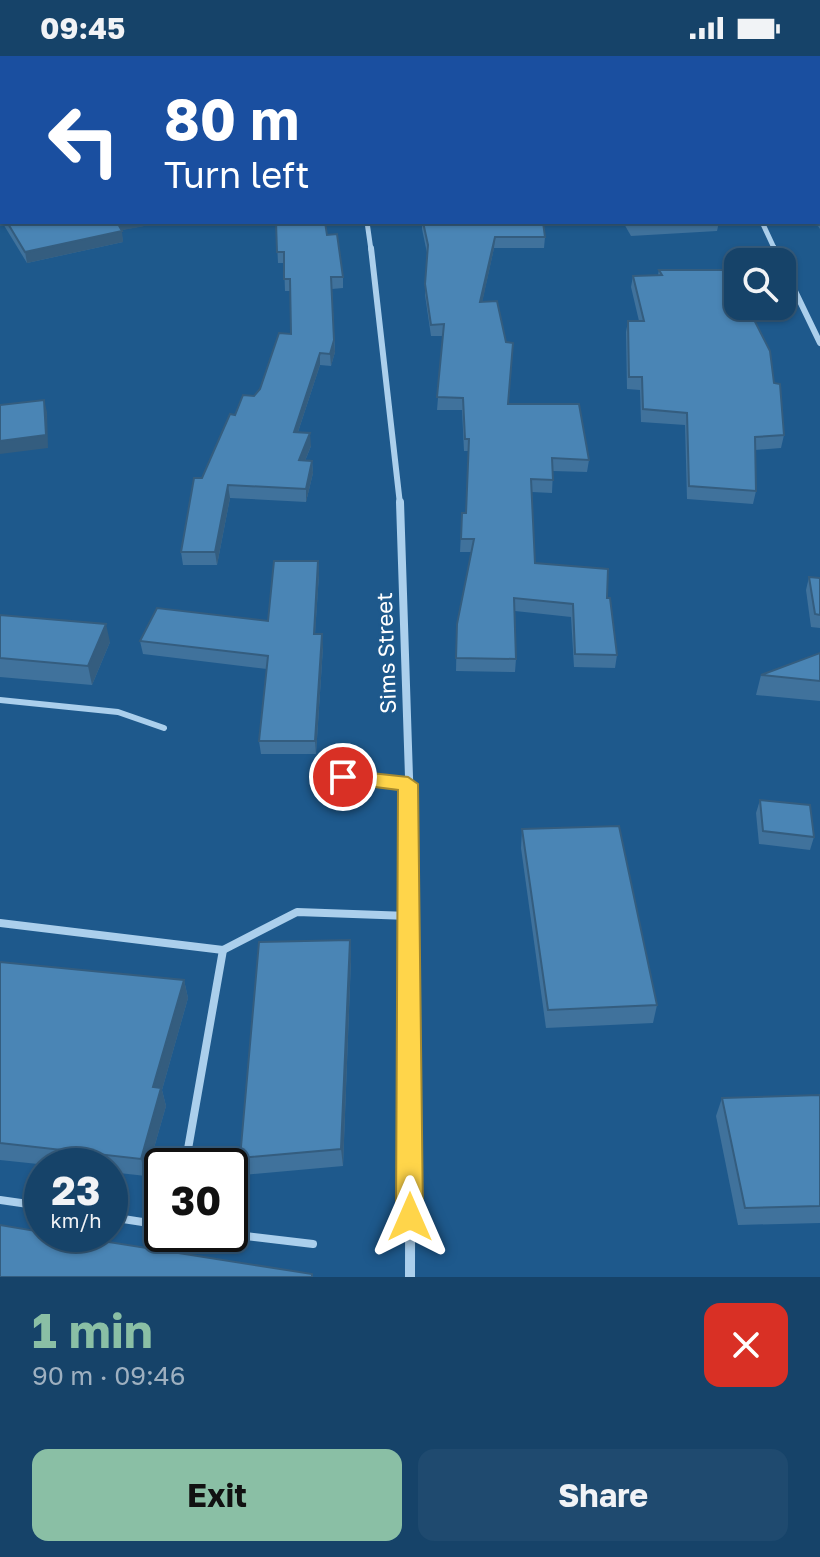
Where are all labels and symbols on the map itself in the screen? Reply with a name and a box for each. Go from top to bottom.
street label: Sims Street [370,592,401,714]
pin [309,743,377,811]
speed limit sign: 30 [144,1148,248,1252]
position arrow [368,1175,452,1259]

